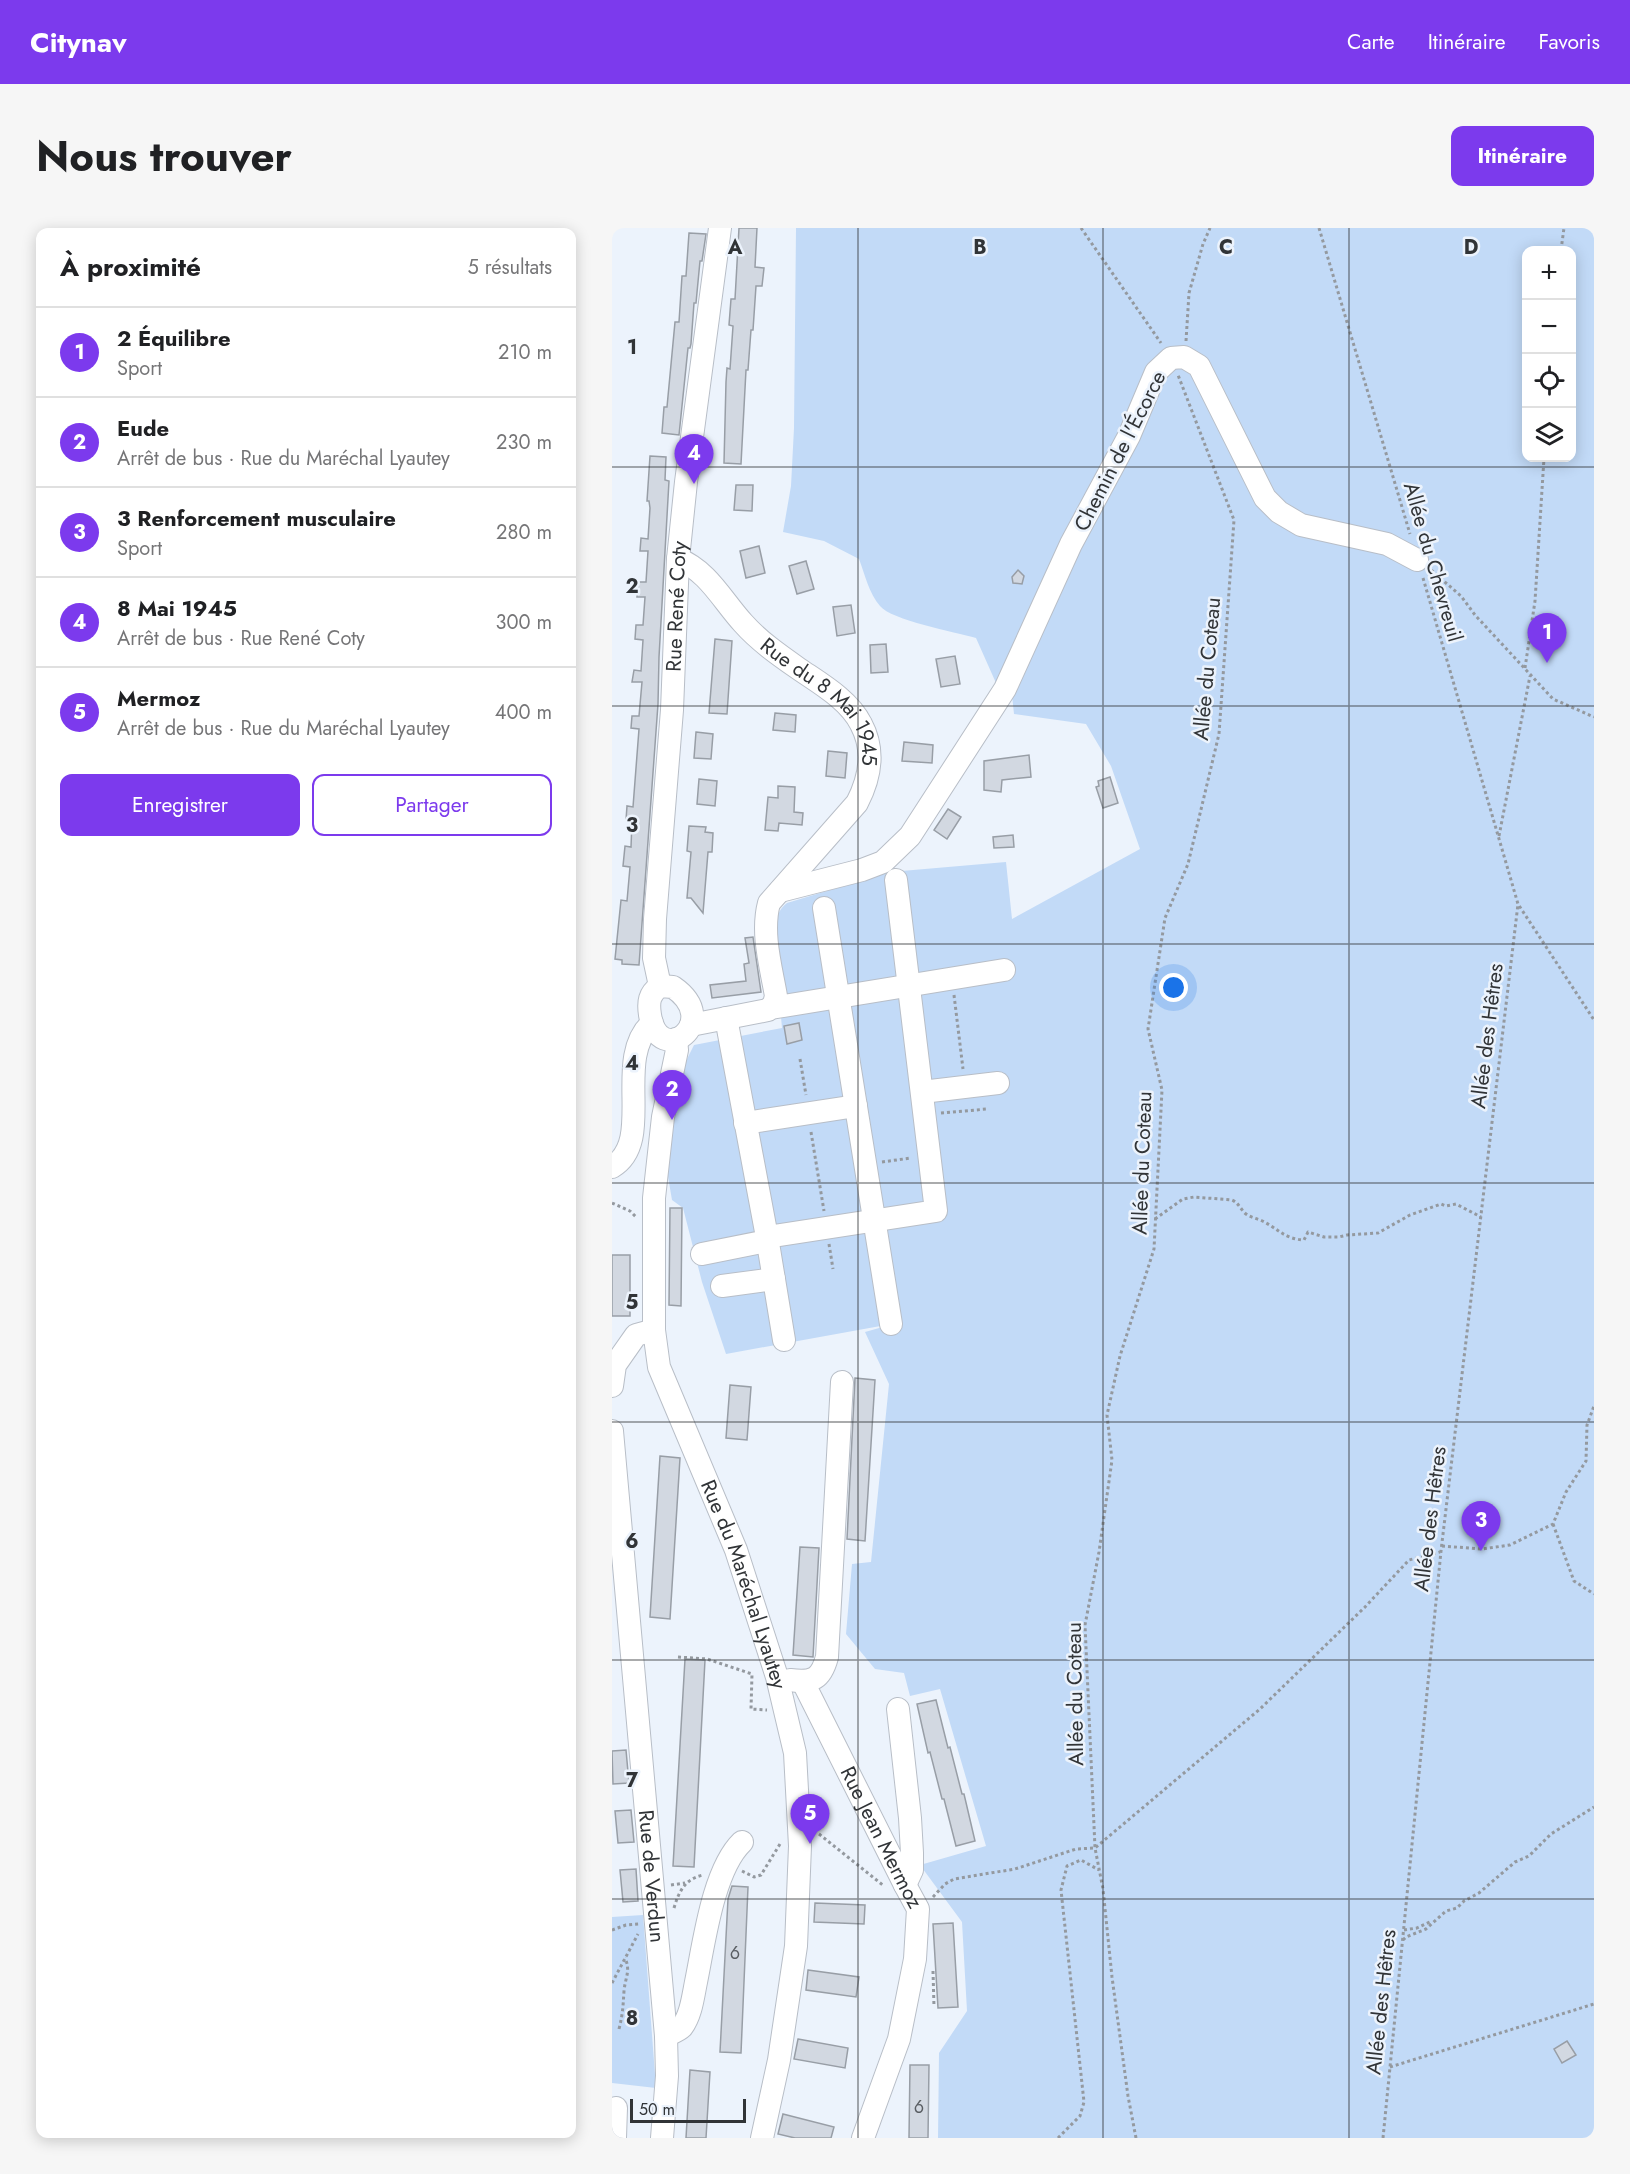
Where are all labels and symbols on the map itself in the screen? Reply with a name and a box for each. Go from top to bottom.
text: A [727,233,743,262]
text: B [973,233,987,262]
text: C [1219,233,1233,262]
text: D [1464,233,1478,262]
text: 1 [627,333,637,362]
street label: Chemin de l'Écorce [1067,366,1173,536]
pin: 4 [674,434,713,484]
street label: Allée du Chevreuil [1396,479,1470,645]
street label: Rue René Coty [659,539,695,672]
text: 2 [625,572,639,601]
street label: Allée du Coteau [1186,596,1228,742]
pin: 1 [1528,614,1566,663]
street label: Rue du 8 Mai 1945 [754,631,885,766]
text: 3 [626,811,638,840]
street label: Allée des Hêtres [1463,962,1511,1110]
your location [1159,973,1188,1002]
text: 4 [625,1049,639,1078]
pin: 2 [652,1070,692,1120]
street label: Allée du Coteau [1125,1091,1159,1235]
text: 5 [626,1288,639,1317]
street label: Allée des Hêtres [1406,1445,1454,1593]
street label: Rue du Maréchal Lyautey [693,1475,794,1693]
pin: 3 [1462,1502,1500,1551]
text: 6 [625,1527,639,1556]
street label: Allée du Coteau [1059,1622,1091,1766]
street label: Rue Jean Mermoz [833,1761,930,1914]
text: 7 [626,1766,639,1795]
pin: 5 [790,1794,830,1844]
street label: Rue de Verdun [631,1808,673,1944]
street label: Allée des Hêtres [1358,1928,1404,2076]
house number: 6 [730,1940,740,1966]
text: 8 [626,2004,638,2033]
house number: 6 [914,2094,924,2120]
scale bar [630,2096,746,2124]

